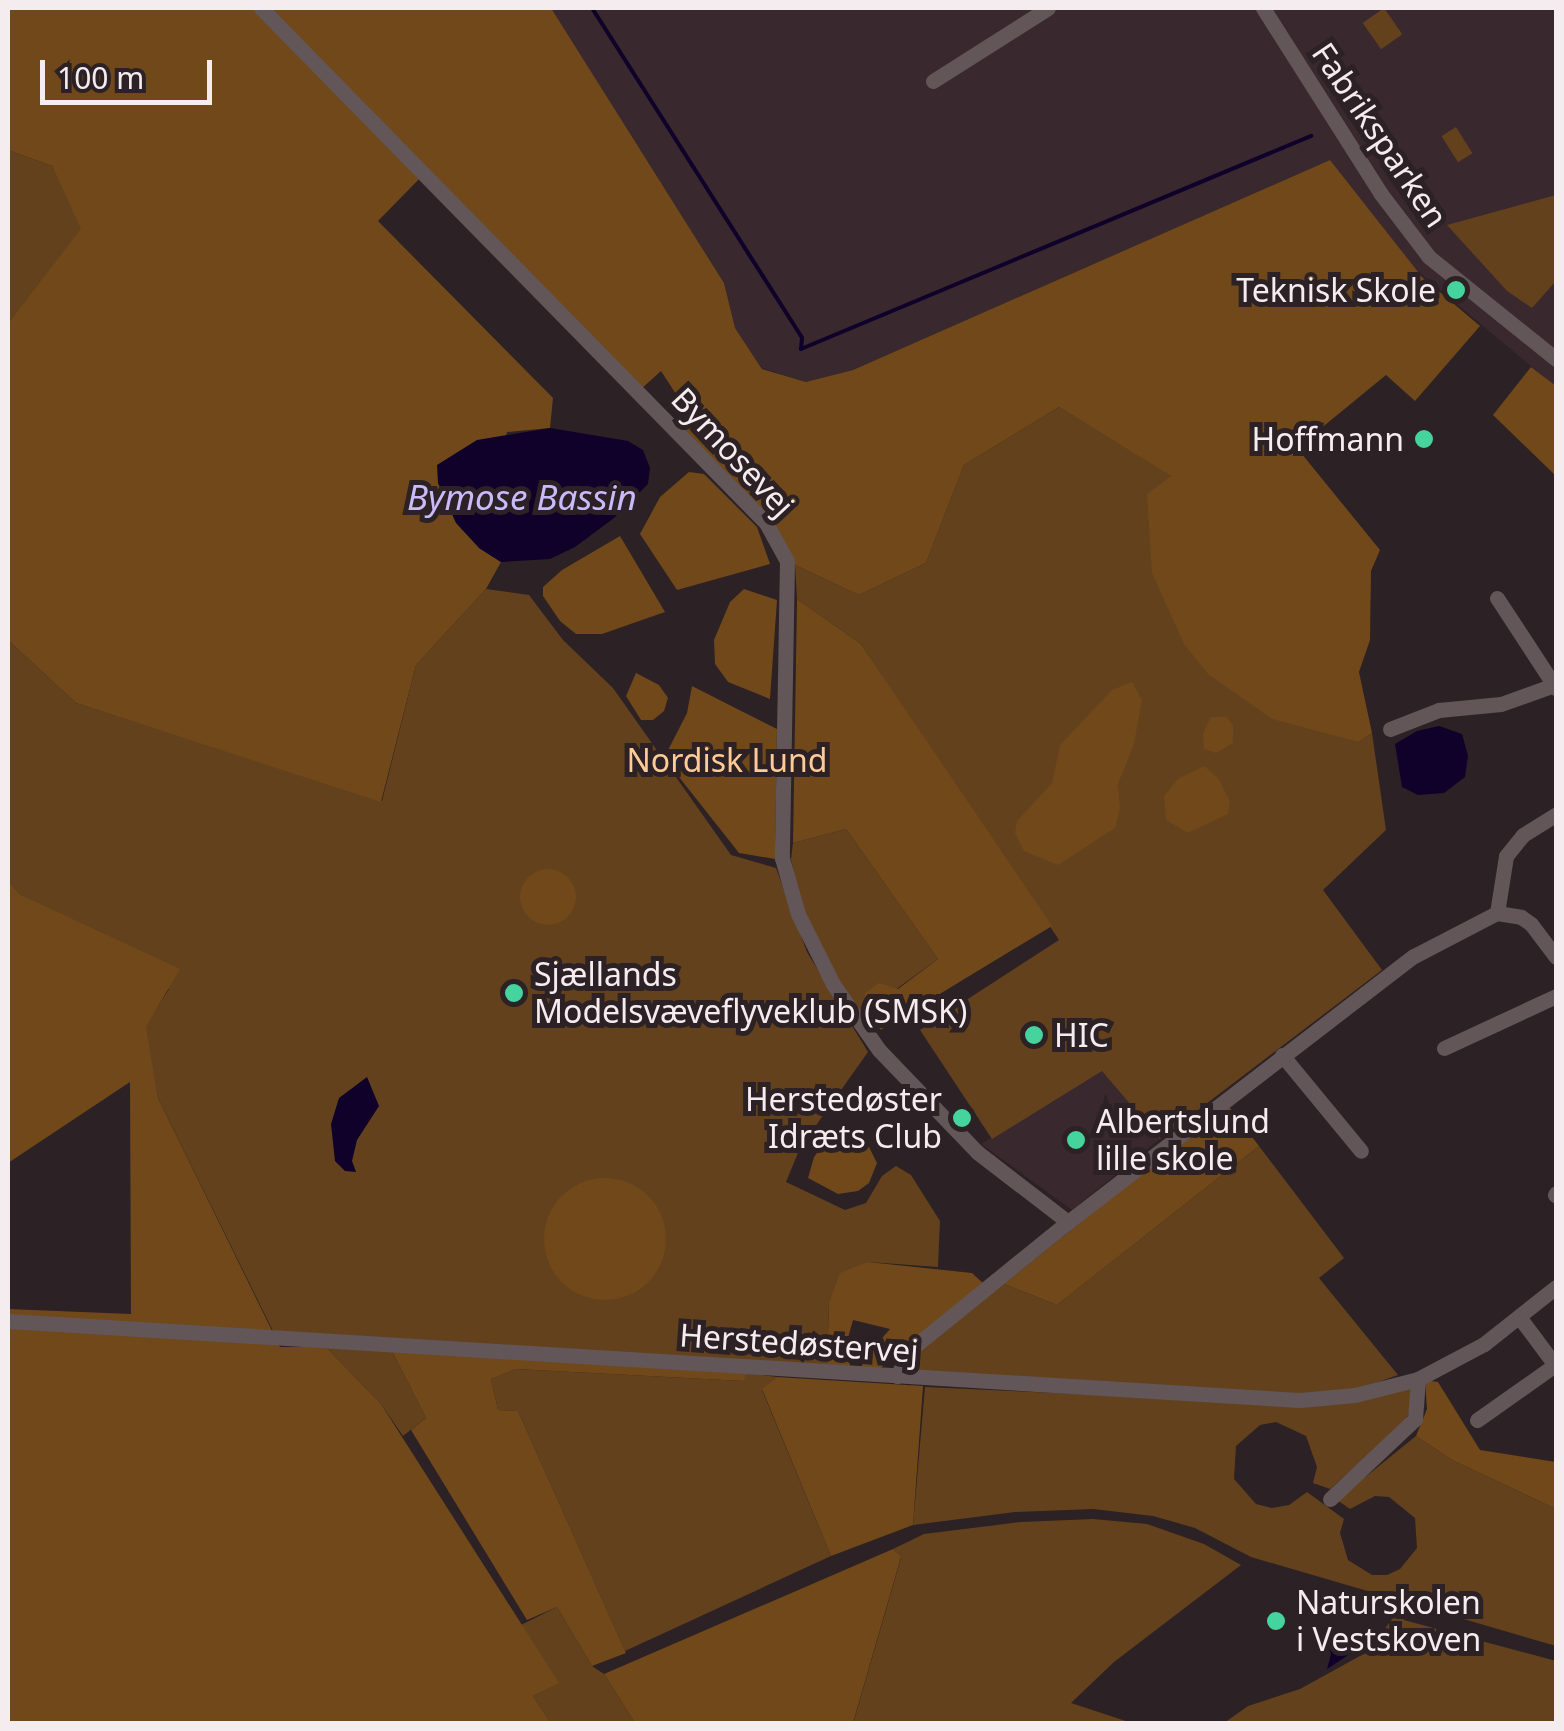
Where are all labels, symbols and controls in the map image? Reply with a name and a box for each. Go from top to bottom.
street label: Fabriksparken [1304,36,1456,234]
scale bar [45,40,218,102]
text: 100 m [57,57,144,98]
place label: Teknisk Skole [1236,271,1436,309]
marker: Teknisk Skole [1445,279,1467,301]
street label: Bymosevej [664,380,802,524]
place label: Hoffmann [1251,420,1404,458]
marker: Hoffmann [1413,428,1435,450]
water label: Bymose Bassin [407,476,637,518]
park label: Nordisk Lund [627,741,827,779]
place label: Sjællands Modelsvæveflyveklub (SMSK) [534,956,967,1031]
marker: Sjællands Modelsvæveflyveklub (SMSK) [503,982,525,1004]
place label: HIC [1054,1016,1109,1054]
marker: HIC [1023,1024,1045,1046]
place label: Herstedøster Idræts Club [745,1081,942,1156]
place label: Albertslund lille skole [1096,1103,1270,1178]
marker: Herstedøster Idræts Club [951,1107,973,1129]
marker: Albertslund lille skole [1065,1129,1087,1151]
street label: Herstedøstervej [678,1315,920,1371]
place label: Naturskolen i Vestskoven [1296,1584,1481,1659]
marker: Naturskolen i Vestskoven [1265,1610,1287,1632]

